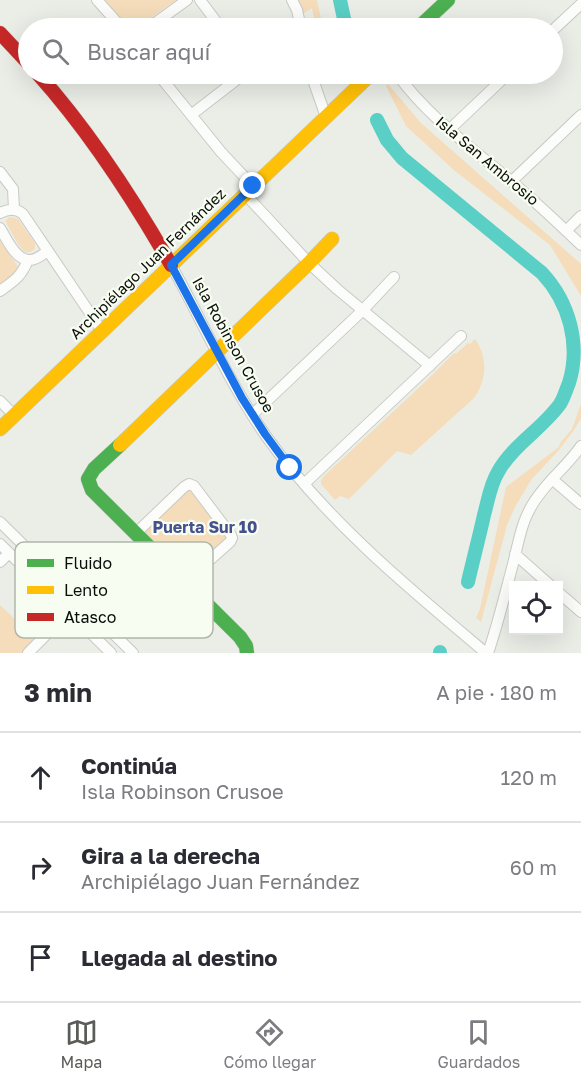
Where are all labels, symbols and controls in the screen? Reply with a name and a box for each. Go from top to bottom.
search box [18,18,563,84]
icon: search [39,35,72,68]
text: Buscar aquí [87,38,210,65]
street label: Isla San Ambrosio [432,112,543,209]
route end [239,172,265,198]
street label: Archipiélago Juan Fernández [66,184,229,342]
street label: Isla Robinson Crusoe [189,274,279,416]
route start [276,454,302,480]
district label: Puerta Sur 10 [152,517,258,537]
legend [15,542,213,638]
text: Fluido [64,553,112,573]
text: Lento [64,580,108,600]
map controls [509,581,563,635]
button: locate [509,581,563,635]
text: Atasco [64,607,116,627]
text: 3 min [24,677,92,708]
text: A pie · 180 m [436,680,557,704]
text: Continúa [81,752,177,779]
icon: ahead [24,761,57,794]
text: 120 m [501,765,557,789]
text: Isla Robinson Crusoe [81,779,284,803]
text: Gira a la derecha [81,842,260,869]
icon: right [24,851,57,884]
text: 60 m [510,855,557,879]
text: Archipiélago Juan Fernández [81,869,360,893]
icon: arrive [24,941,57,974]
text: Llegada al destino [81,944,278,971]
tab: Mapa [61,1016,102,1072]
tab: Cómo llegar [224,1016,316,1072]
tab: Guardados [437,1016,520,1072]

